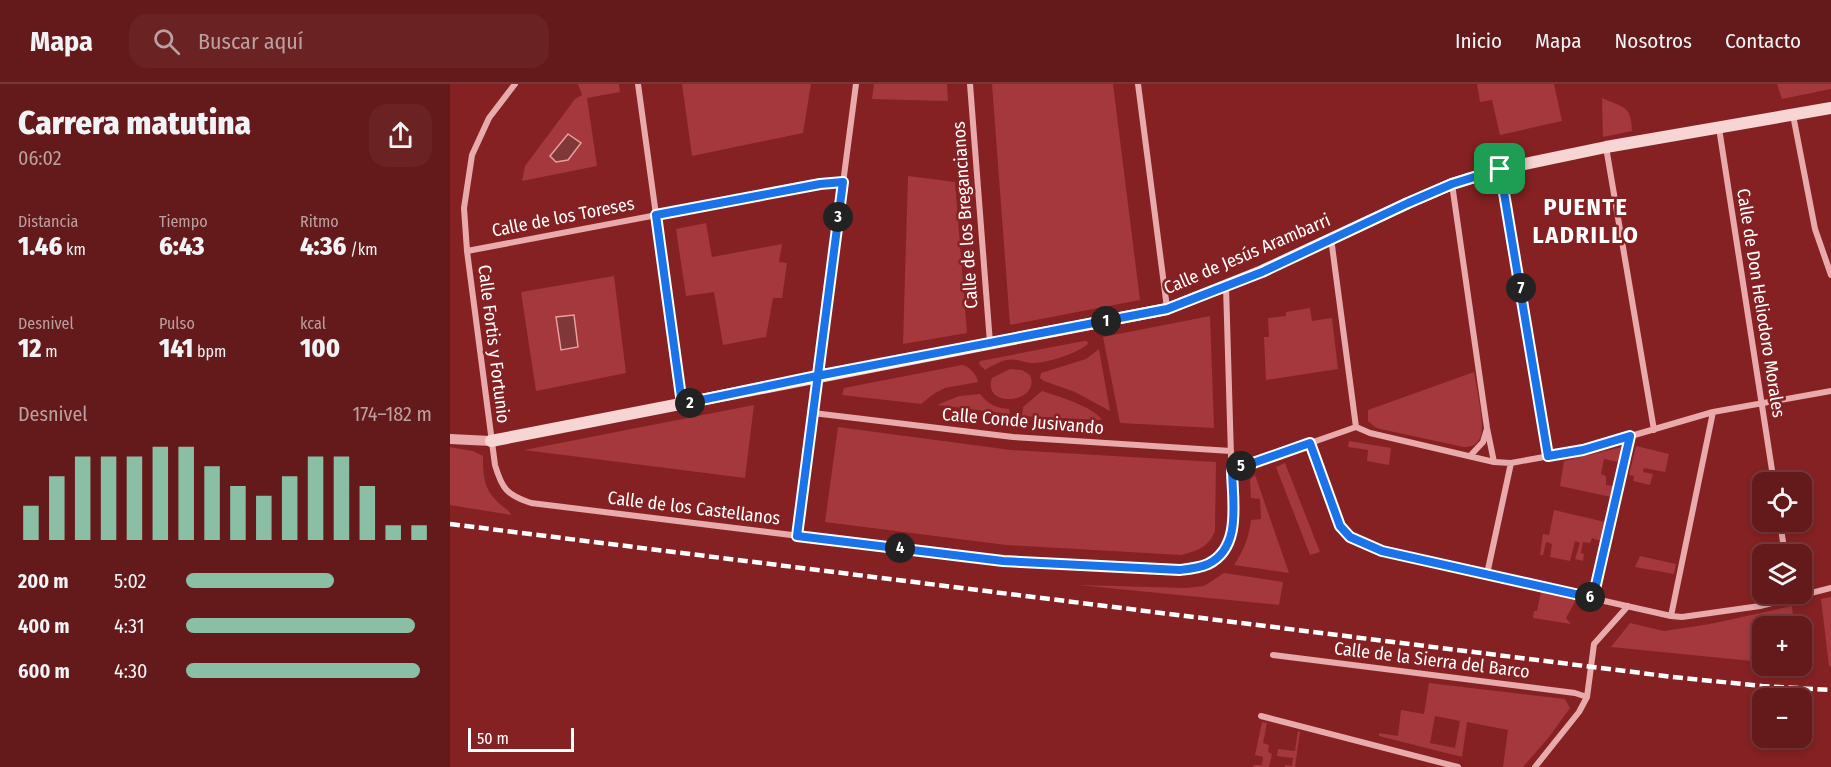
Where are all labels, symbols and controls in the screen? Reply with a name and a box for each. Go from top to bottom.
search box [129,14,549,68]
text: Mapa [30,25,93,58]
icon: search [150,25,183,58]
text: Buscar aquí [198,28,303,55]
text: Inicio [1455,28,1502,54]
text: Mapa [1535,28,1582,54]
text: Nosotros [1615,28,1692,54]
text: Contacto [1725,28,1801,54]
text: Carrera matutina [18,103,251,143]
button: share [369,104,432,167]
street label: Calle de los Bregancianos [947,120,983,309]
pin [1474,143,1525,194]
text: 06:02 [18,146,62,170]
icon: arrive [1483,152,1516,185]
street label: Calle de Don Heliodoro Morales [1732,187,1790,419]
street label: Calle de los Toreses [490,192,636,242]
district label: PUENTE LADRILLO [1533,193,1639,249]
pin: 3 [823,202,853,232]
text: 3 [834,207,842,226]
street label: Calle de Jesús Arambarri [1160,209,1334,299]
text: Distancia [18,212,78,231]
text: Tiempo [159,212,208,231]
text: Ritmo [300,212,339,231]
text: 1.46 [18,231,62,262]
text: 6:43 [159,231,205,262]
text: 4:36 [300,231,346,262]
text: km [62,240,86,259]
text: /km [346,240,377,259]
street label: Calle Fortis y Fortunio [473,263,515,425]
pin: 7 [1506,273,1536,303]
text: 7 [1518,278,1524,297]
pin: 1 [1091,306,1121,336]
text: 1 [1103,311,1109,330]
text: Desnivel [18,314,74,333]
text: Pulso [159,314,195,333]
text: kcal [300,314,326,333]
text: 12 [18,333,41,364]
text: 141 [159,333,193,364]
text: 100 [300,333,340,364]
text: m [41,342,58,361]
text: bpm [193,342,226,361]
pin: 2 [675,388,705,418]
text: 2 [686,393,694,412]
text: Desnivel [18,402,88,426]
text: 174–182 m [352,402,432,426]
street label: Calle Conde Jusivando [941,403,1105,439]
pin: 5 [1226,451,1256,481]
text: 5 [1237,456,1245,475]
map controls [1752,472,1812,748]
button: locate [1752,472,1812,532]
street label: Calle de los Castellanos [606,486,782,530]
pin: 4 [885,533,915,563]
text: 4 [896,538,904,557]
button: layers [1752,544,1812,604]
text: 200 m [18,569,69,593]
text: 5:02 [114,569,146,593]
pin: 6 [1575,582,1605,612]
text: 6 [1586,587,1594,606]
text: 400 m [18,614,70,638]
text: 4:31 [114,614,144,638]
button: + [1752,616,1812,676]
street label: Calle de la Sierra del Barco [1333,637,1531,683]
text: 600 m [18,659,70,683]
text: 4:30 [114,659,148,683]
button: − [1752,688,1812,748]
scale bar [468,725,574,752]
text: 50 m [477,729,509,748]

